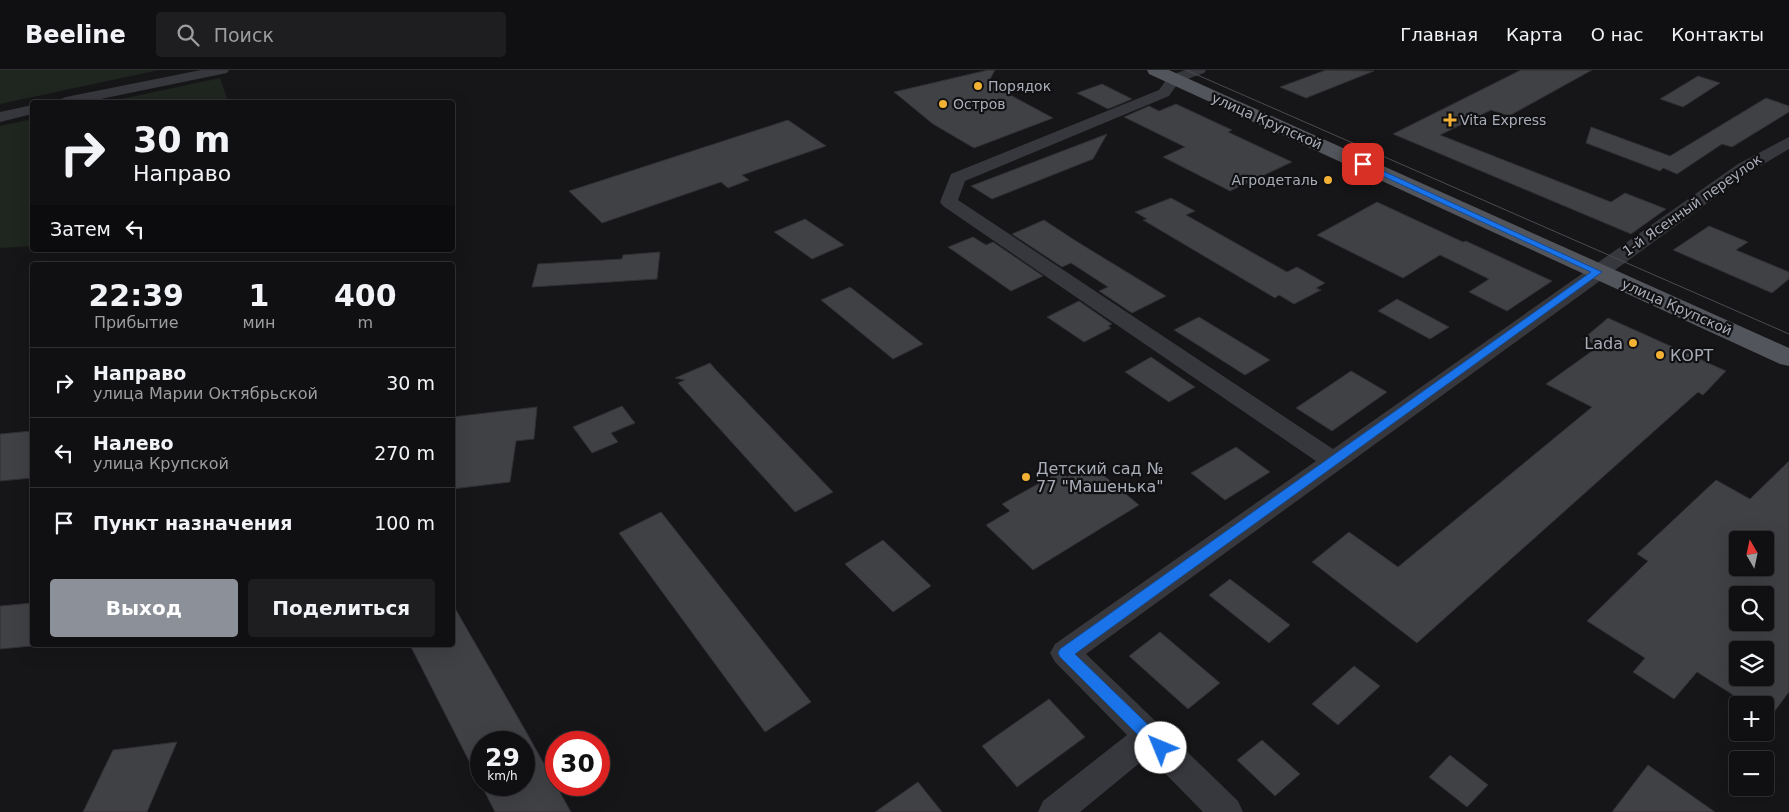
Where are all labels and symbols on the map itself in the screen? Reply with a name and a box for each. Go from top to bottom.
place label: Порядок [988,78,1051,94]
marker: Порядок [972,80,984,92]
street label: улица Крупской [1209,89,1325,153]
place label: Остров [953,96,1006,112]
marker: Остров [937,98,949,110]
place label: Vita Express [1460,112,1546,128]
marker: Vita Express [1444,114,1456,126]
pin [1342,143,1384,185]
street label: 1-й Ясенный переулок [1619,151,1765,259]
place label: Агродеталь [1231,172,1318,188]
marker: Агродеталь [1322,174,1334,186]
street label: улица Крупской [1619,275,1735,339]
place label: Lada [1584,334,1623,353]
marker: Lada [1627,337,1639,349]
place label: КОРТ [1670,346,1714,365]
marker: КОРТ [1654,349,1666,361]
place label: Детский сад № 77 "Машенька" [1036,459,1164,496]
marker: Детский сад № 77 "Машенька" [1020,471,1032,483]
north arrow [1729,531,1774,576]
position arrow [1134,721,1186,773]
speed limit sign: 30 [545,731,610,796]

